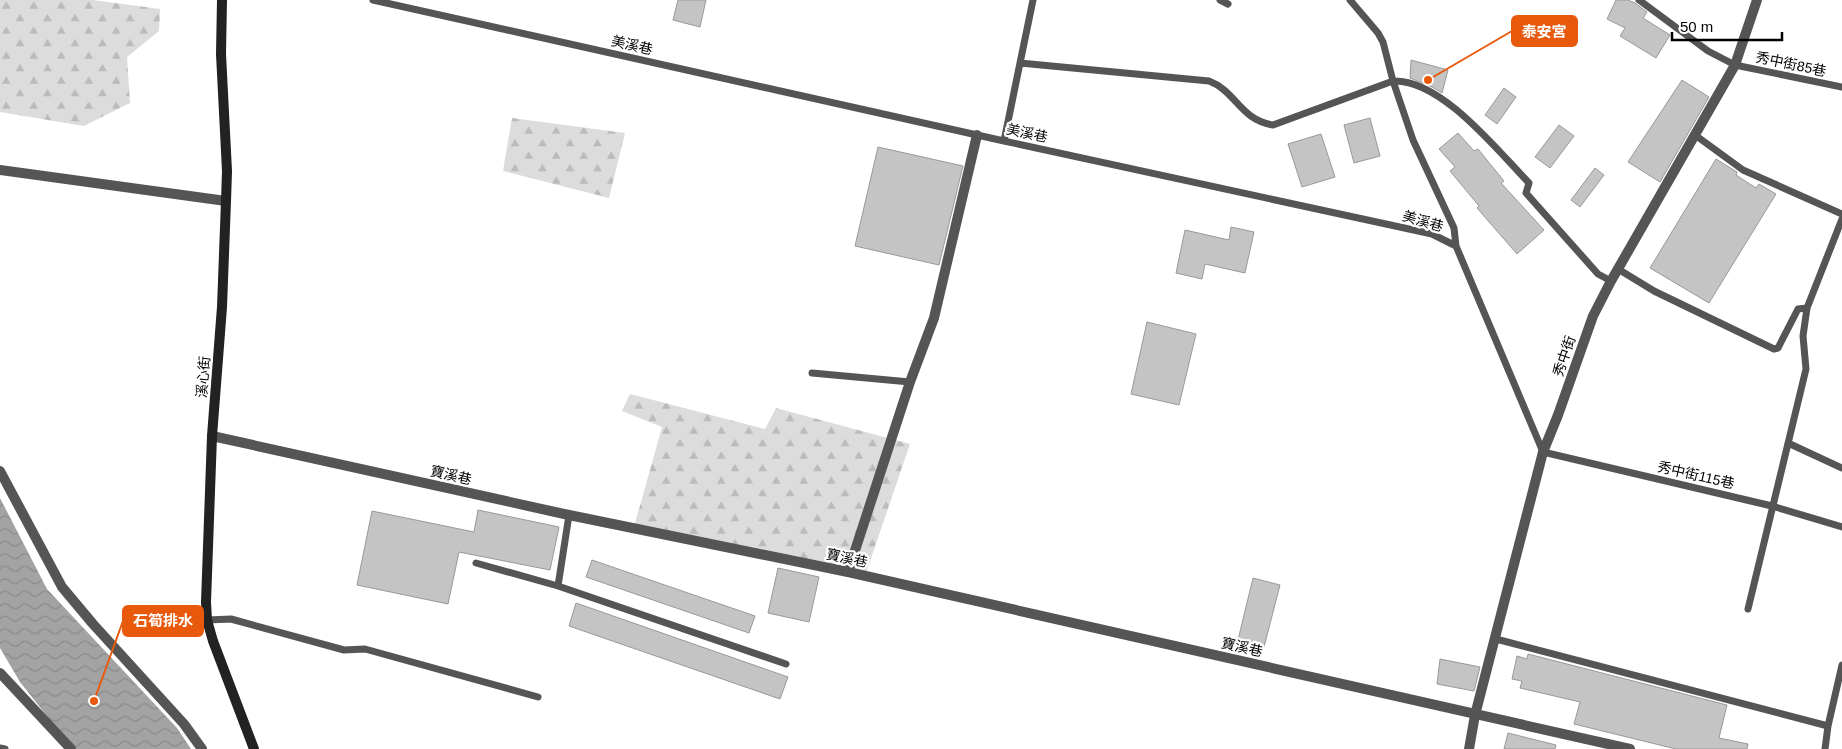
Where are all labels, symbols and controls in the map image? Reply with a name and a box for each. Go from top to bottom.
scale bar [1672,10,1782,42]
callout: 泰安宮 [1512,16,1577,46]
text: 50 m [1680,18,1713,35]
text: 泰安宮 [1521,23,1567,40]
street label: 美溪巷 [610,32,654,58]
street label: 秀中街85巷 [1754,49,1828,79]
street label: 美溪巷 [1005,121,1049,145]
street label: 美溪巷 [1401,208,1445,234]
street label: 秀中街 [1550,334,1578,378]
street label: 溪心街 [193,355,213,399]
street label: 秀中街115巷 [1656,458,1736,492]
street label: 寶溪巷 [429,462,473,488]
street label: 寶溪巷 [825,546,869,570]
callout: 石筍排水 [123,606,203,636]
text: 石筍排水 [133,612,193,629]
street label: 寶溪巷 [1220,634,1264,660]

